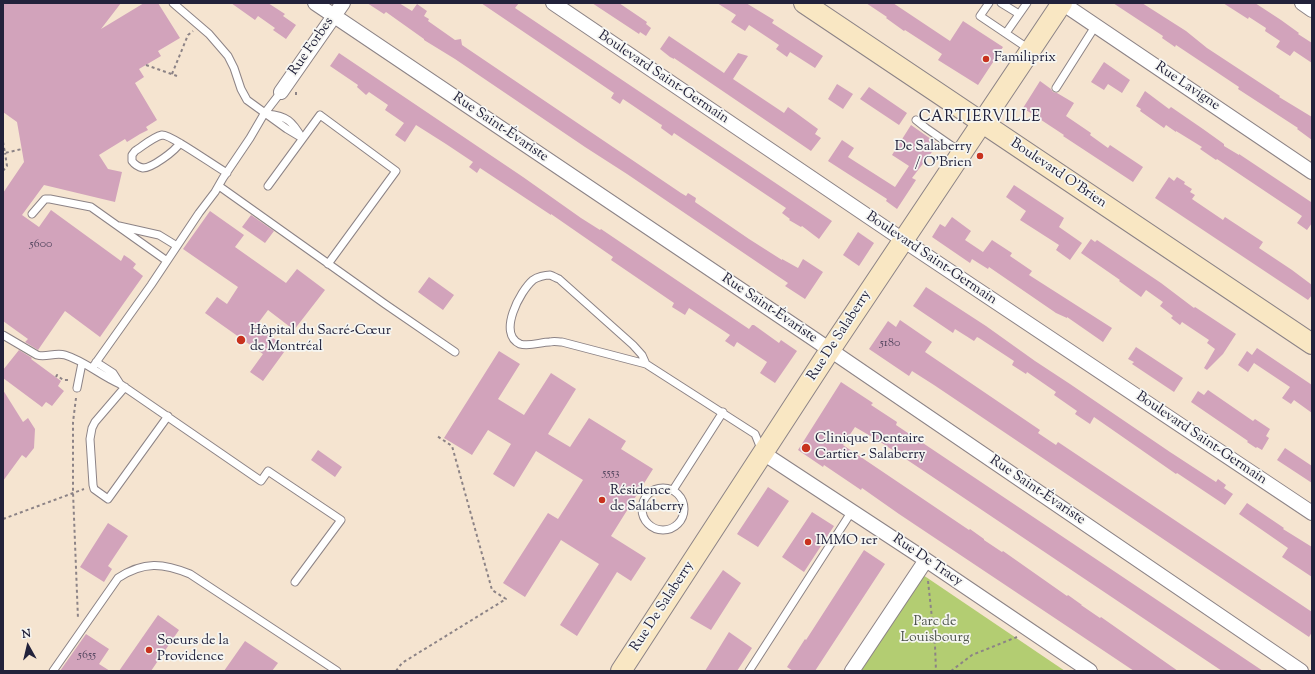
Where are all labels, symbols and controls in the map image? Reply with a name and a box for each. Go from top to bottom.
street label: Rue Forbes [286,15,338,79]
street label: Boulevard Saint-Germain [594,28,732,128]
place label: Familiprix [994,51,1056,67]
marker: Familiprix [981,54,991,64]
street label: Rue Lavigne [1151,59,1223,115]
street label: Rue Saint-Évariste [449,90,551,166]
district label: CARTIERVILLE [919,109,1041,127]
street label: Boulevard O'Brien [1007,136,1109,212]
place label: De Salaberry / O'Brien [895,140,972,172]
marker: De Salaberry / O'Brien [975,151,985,161]
street label: Boulevard Saint-Germain [862,209,1000,309]
house number: 5600 [30,238,52,252]
street label: Rue Saint-Évariste [718,271,820,347]
street label: Rue De Salaberry [805,288,875,384]
place label: Hôpital du Sacré-Cœur de Montréal [250,324,391,356]
marker: Hôpital du Sacré-Cœur de Montréal [235,334,247,346]
house number: 5180 [880,337,900,351]
street label: Boulevard Saint-Germain [1132,389,1270,489]
place label: Clinique Dentaire Cartier - Salaberry [815,432,925,464]
marker: Clinique Dentaire Cartier - Salaberry [800,442,812,454]
street label: Rue Saint-Évariste [986,453,1088,529]
house number: 5553 [602,467,620,481]
place label: Résidence de Salaberry [610,484,684,516]
marker: Résidence de Salaberry [597,495,607,505]
street label: Rue De Tracy [889,531,965,591]
place label: IMMO 1er [816,534,877,550]
marker: IMMO 1er [803,537,813,547]
street label: Rue De Salaberry [628,559,698,655]
park label: Parc de Louisbourg [901,615,969,648]
north arrow [8,626,48,666]
text: N [21,626,32,643]
place label: Soeurs de la Providence [157,634,229,666]
marker: Soeurs de la Providence [144,645,154,655]
house number: 5655 [78,649,96,663]

